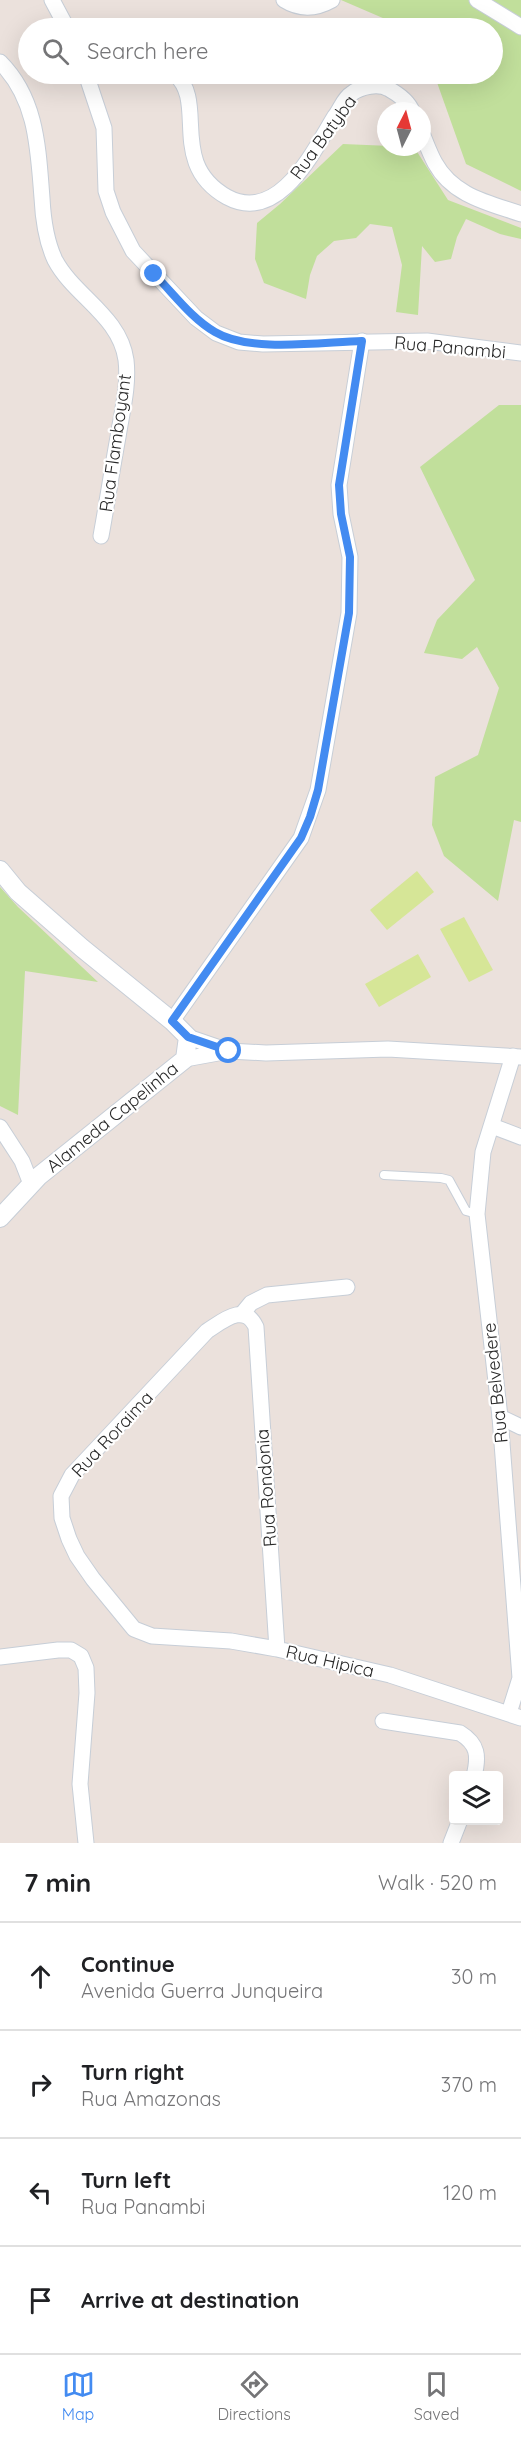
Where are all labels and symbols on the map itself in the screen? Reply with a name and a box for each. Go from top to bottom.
street label: Rua Batyba [285,90,361,184]
north arrow [377,102,431,156]
route end [140,260,166,286]
street label: Rua Panambi [393,331,507,363]
street label: Rua Flamboyant [94,373,136,513]
route start [215,1037,241,1063]
street label: Alameda Capelinha [41,1057,183,1177]
street label: Rua Belvedere [477,1322,513,1444]
street label: Rua Roraima [66,1386,158,1482]
street label: Rua Rondonia [250,1428,282,1548]
street label: Rua Hipica [284,1640,376,1682]

